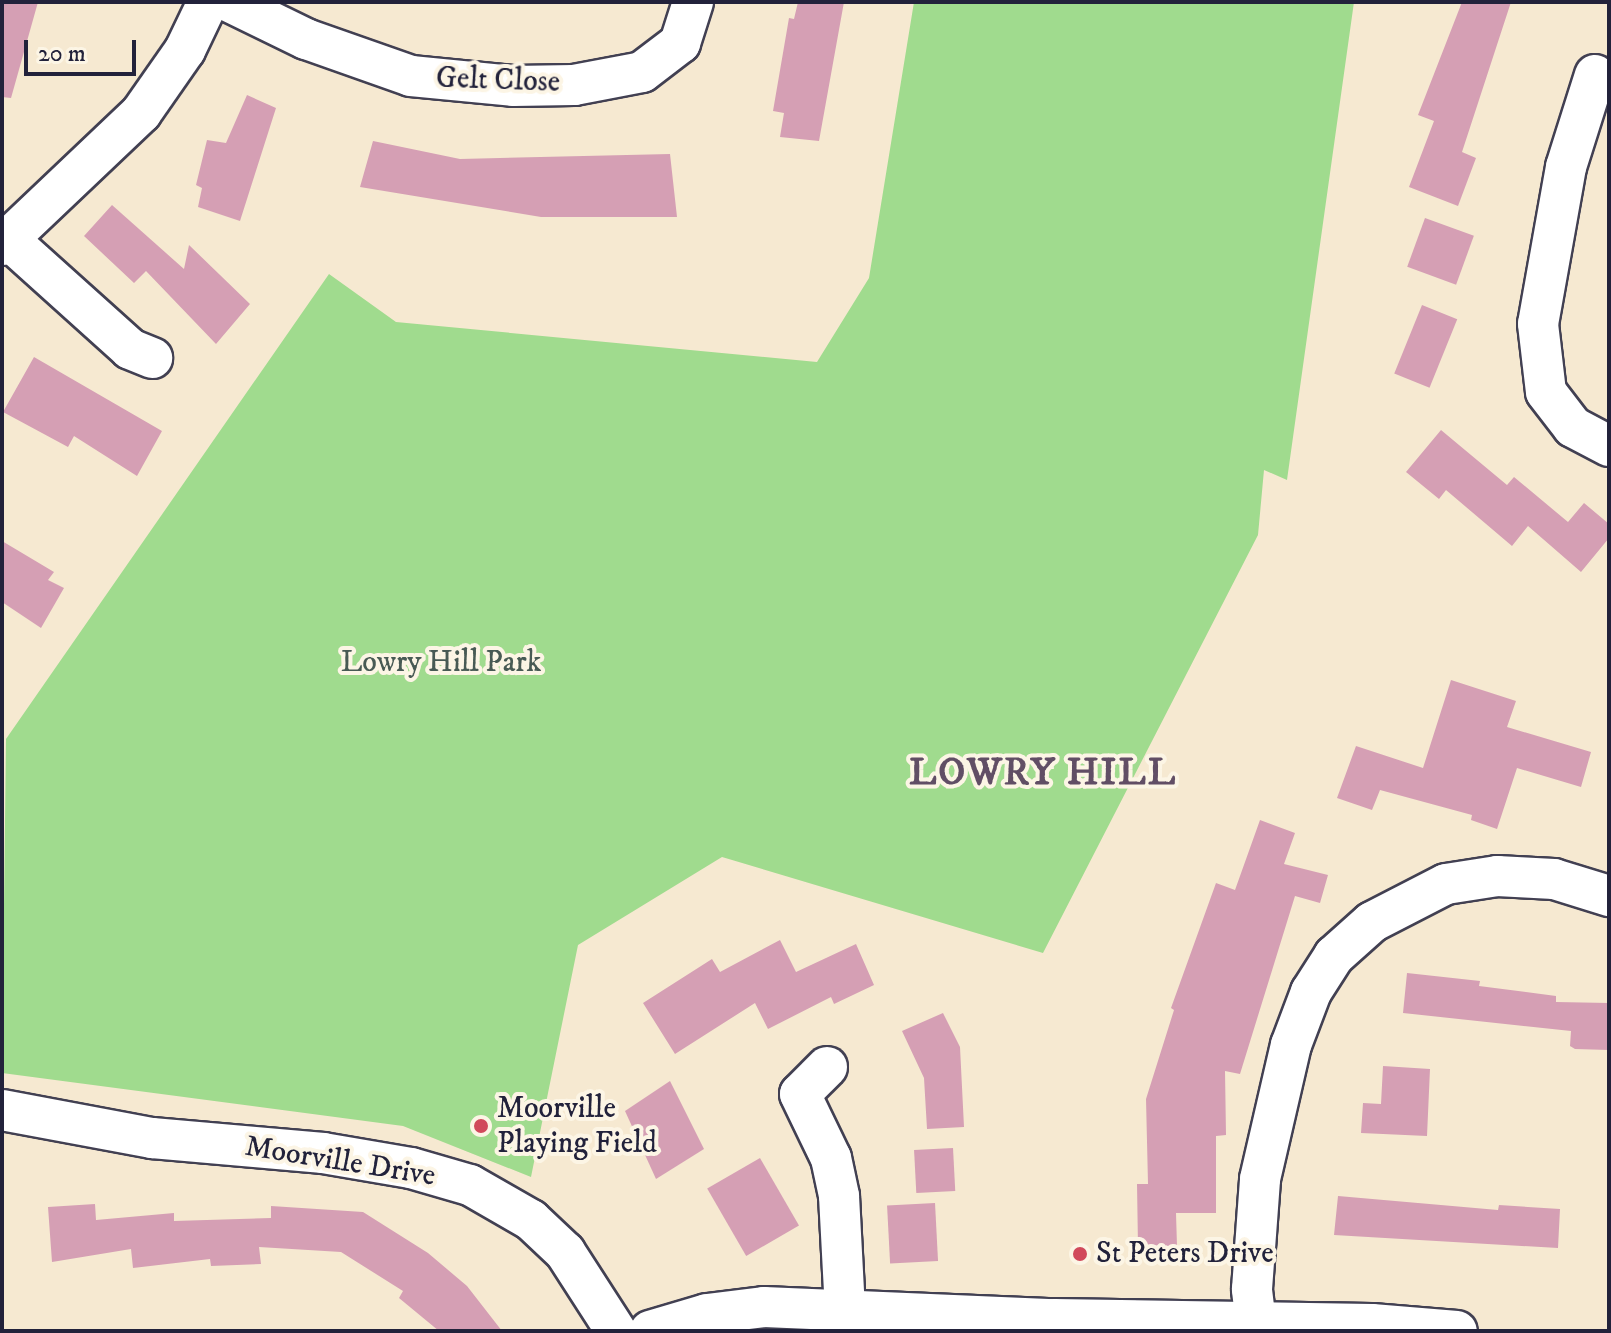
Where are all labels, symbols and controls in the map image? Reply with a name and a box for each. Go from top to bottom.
scale bar [28,24,140,74]
text: 20 m [38,39,86,69]
street label: Gelt Close [435,61,561,101]
park label: Lowry Hill Park [341,645,541,681]
district label: LOWRY HILL [909,751,1177,797]
place label: Moorville Playing Field [497,1091,657,1162]
marker: Moorville Playing Field [472,1117,490,1135]
street label: Moorville Drive [242,1129,438,1195]
place label: St Peters Drive [1096,1236,1274,1272]
marker: St Peters Drive [1071,1245,1089,1263]

